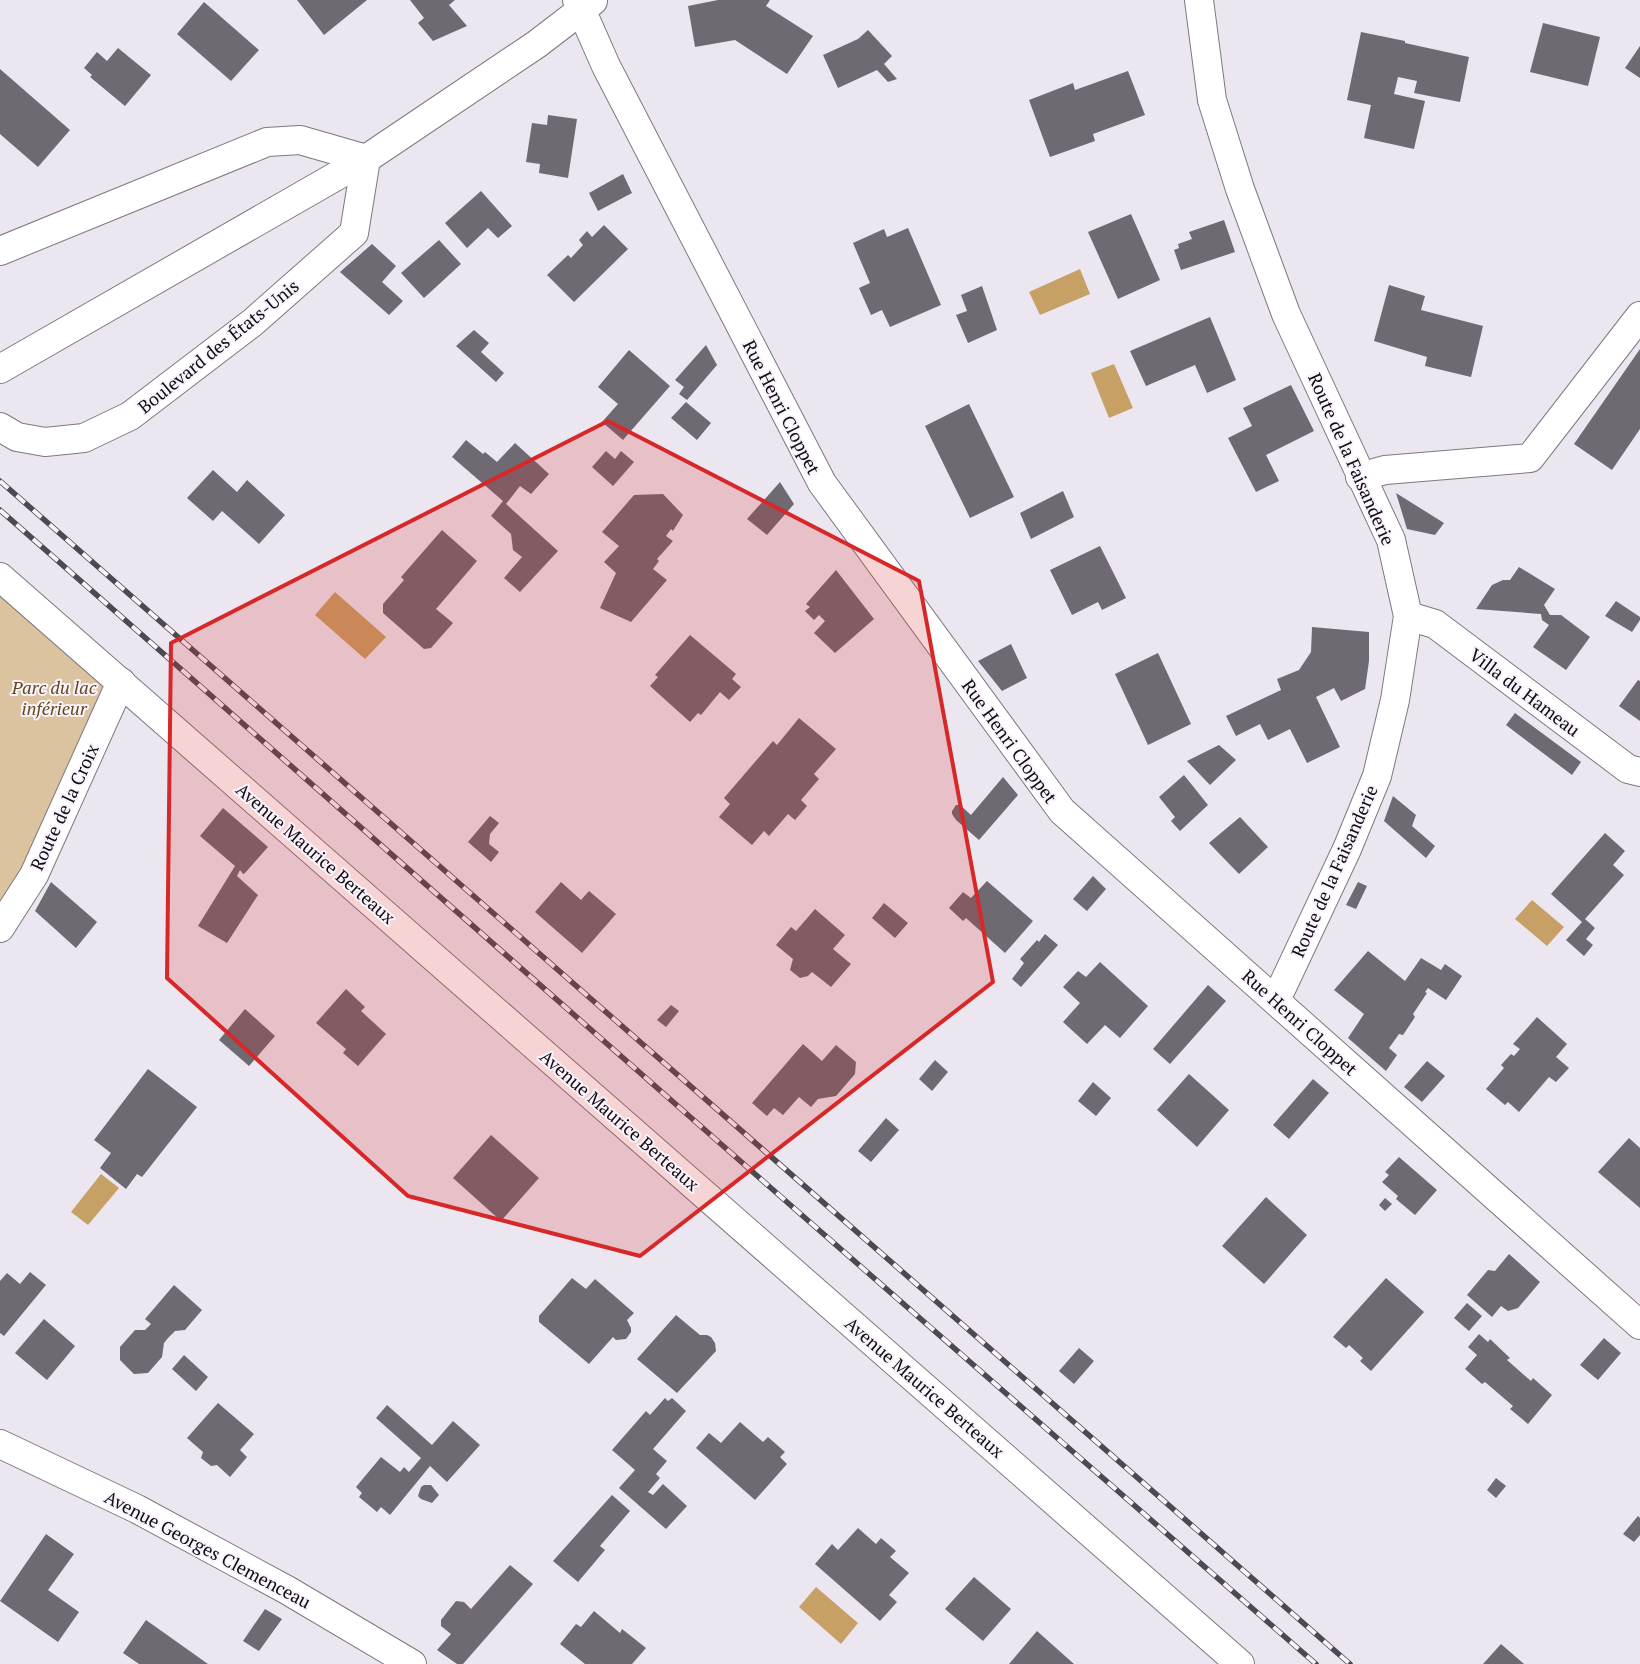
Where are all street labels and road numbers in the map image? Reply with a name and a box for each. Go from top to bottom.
street label: Boulevard des États-Unis [133,274,303,418]
street label: Rue Henri Cloppet [738,336,826,479]
street label: Route de la Faisanderie [1303,369,1401,549]
street label: Villa du Hameau [1465,642,1585,742]
street label: Rue Henri Cloppet [957,674,1063,808]
street label: Route de la Croix [24,739,104,874]
street label: Avenue Maurice Berteaux [231,777,401,929]
street label: Route de la Faisanderie [1285,781,1383,961]
street label: Rue Henri Cloppet [1237,964,1363,1081]
street label: Avenue Maurice Berteaux [535,1044,705,1196]
street label: Avenue Maurice Berteaux [840,1311,1010,1463]
street label: Avenue Georges Clemenceau [101,1484,315,1614]

